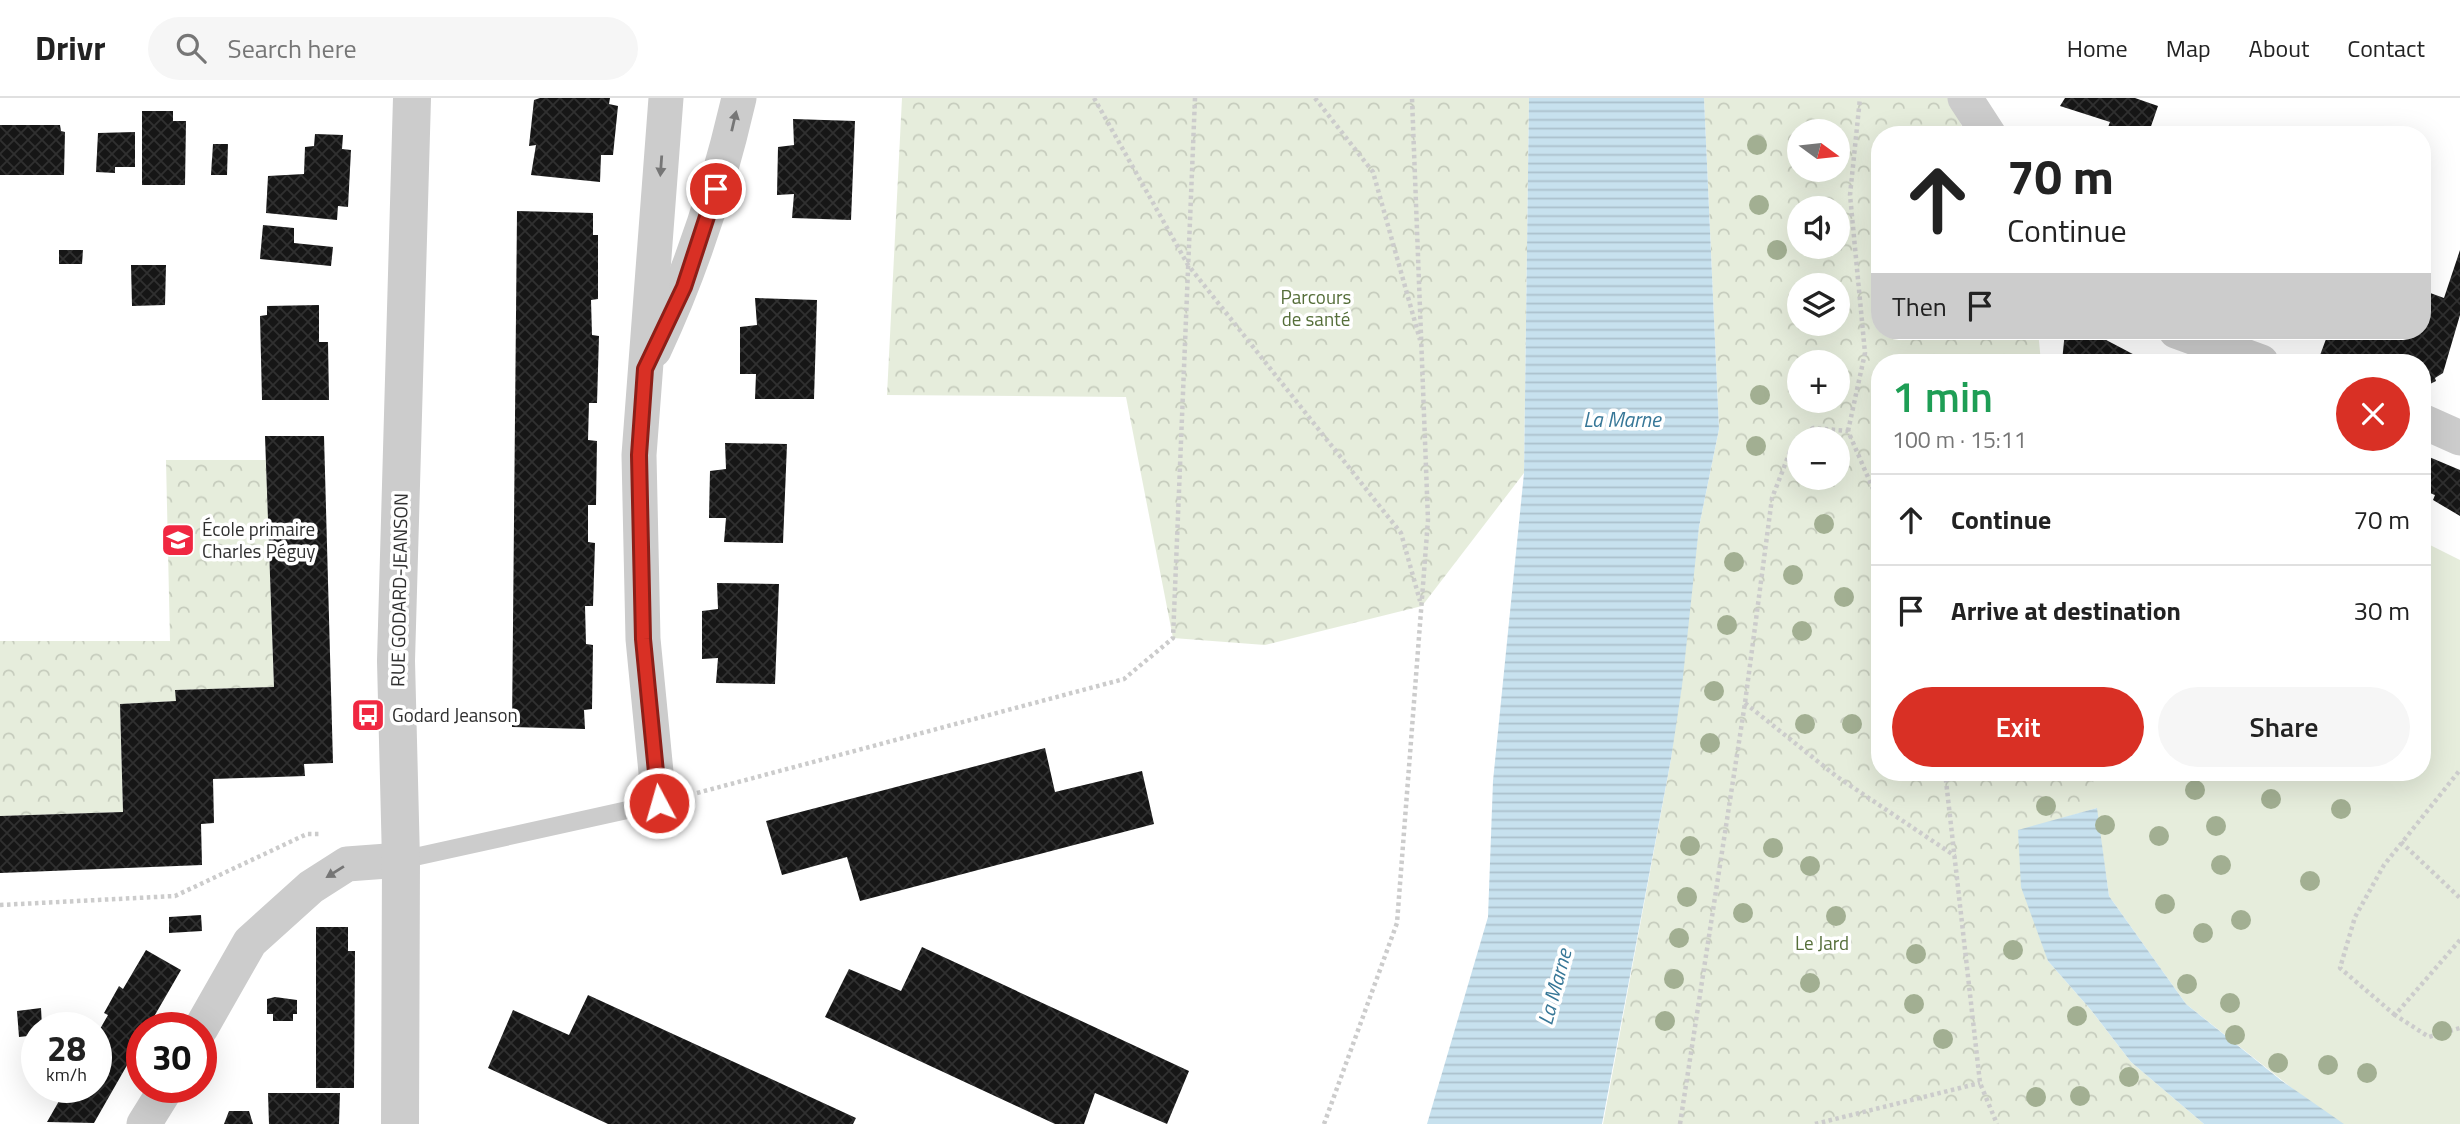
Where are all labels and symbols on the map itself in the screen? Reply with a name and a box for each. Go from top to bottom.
one-way arrow [728,110,739,132]
north arrow [1787,119,1850,182]
one-way arrow [655,155,666,177]
pin [686,159,746,219]
park label: Parcours de santé [1281,282,1352,333]
water label: La Marne [1583,403,1662,435]
street label: RUE GODARD-JEANSON [382,493,415,687]
place label: École primaire Charles Péguy [202,514,315,565]
school or university icon: École primaire Charles Péguy [159,521,197,559]
bus stop icon: Godard Jeanson [349,696,387,734]
place label: Godard Jeanson [392,700,518,729]
position arrow [622,766,696,840]
one-way arrow [325,866,344,879]
park label: Le Jard [1795,928,1849,957]
water label: La Marne [1529,944,1580,1028]
speed limit sign: 30 [126,1012,217,1103]

